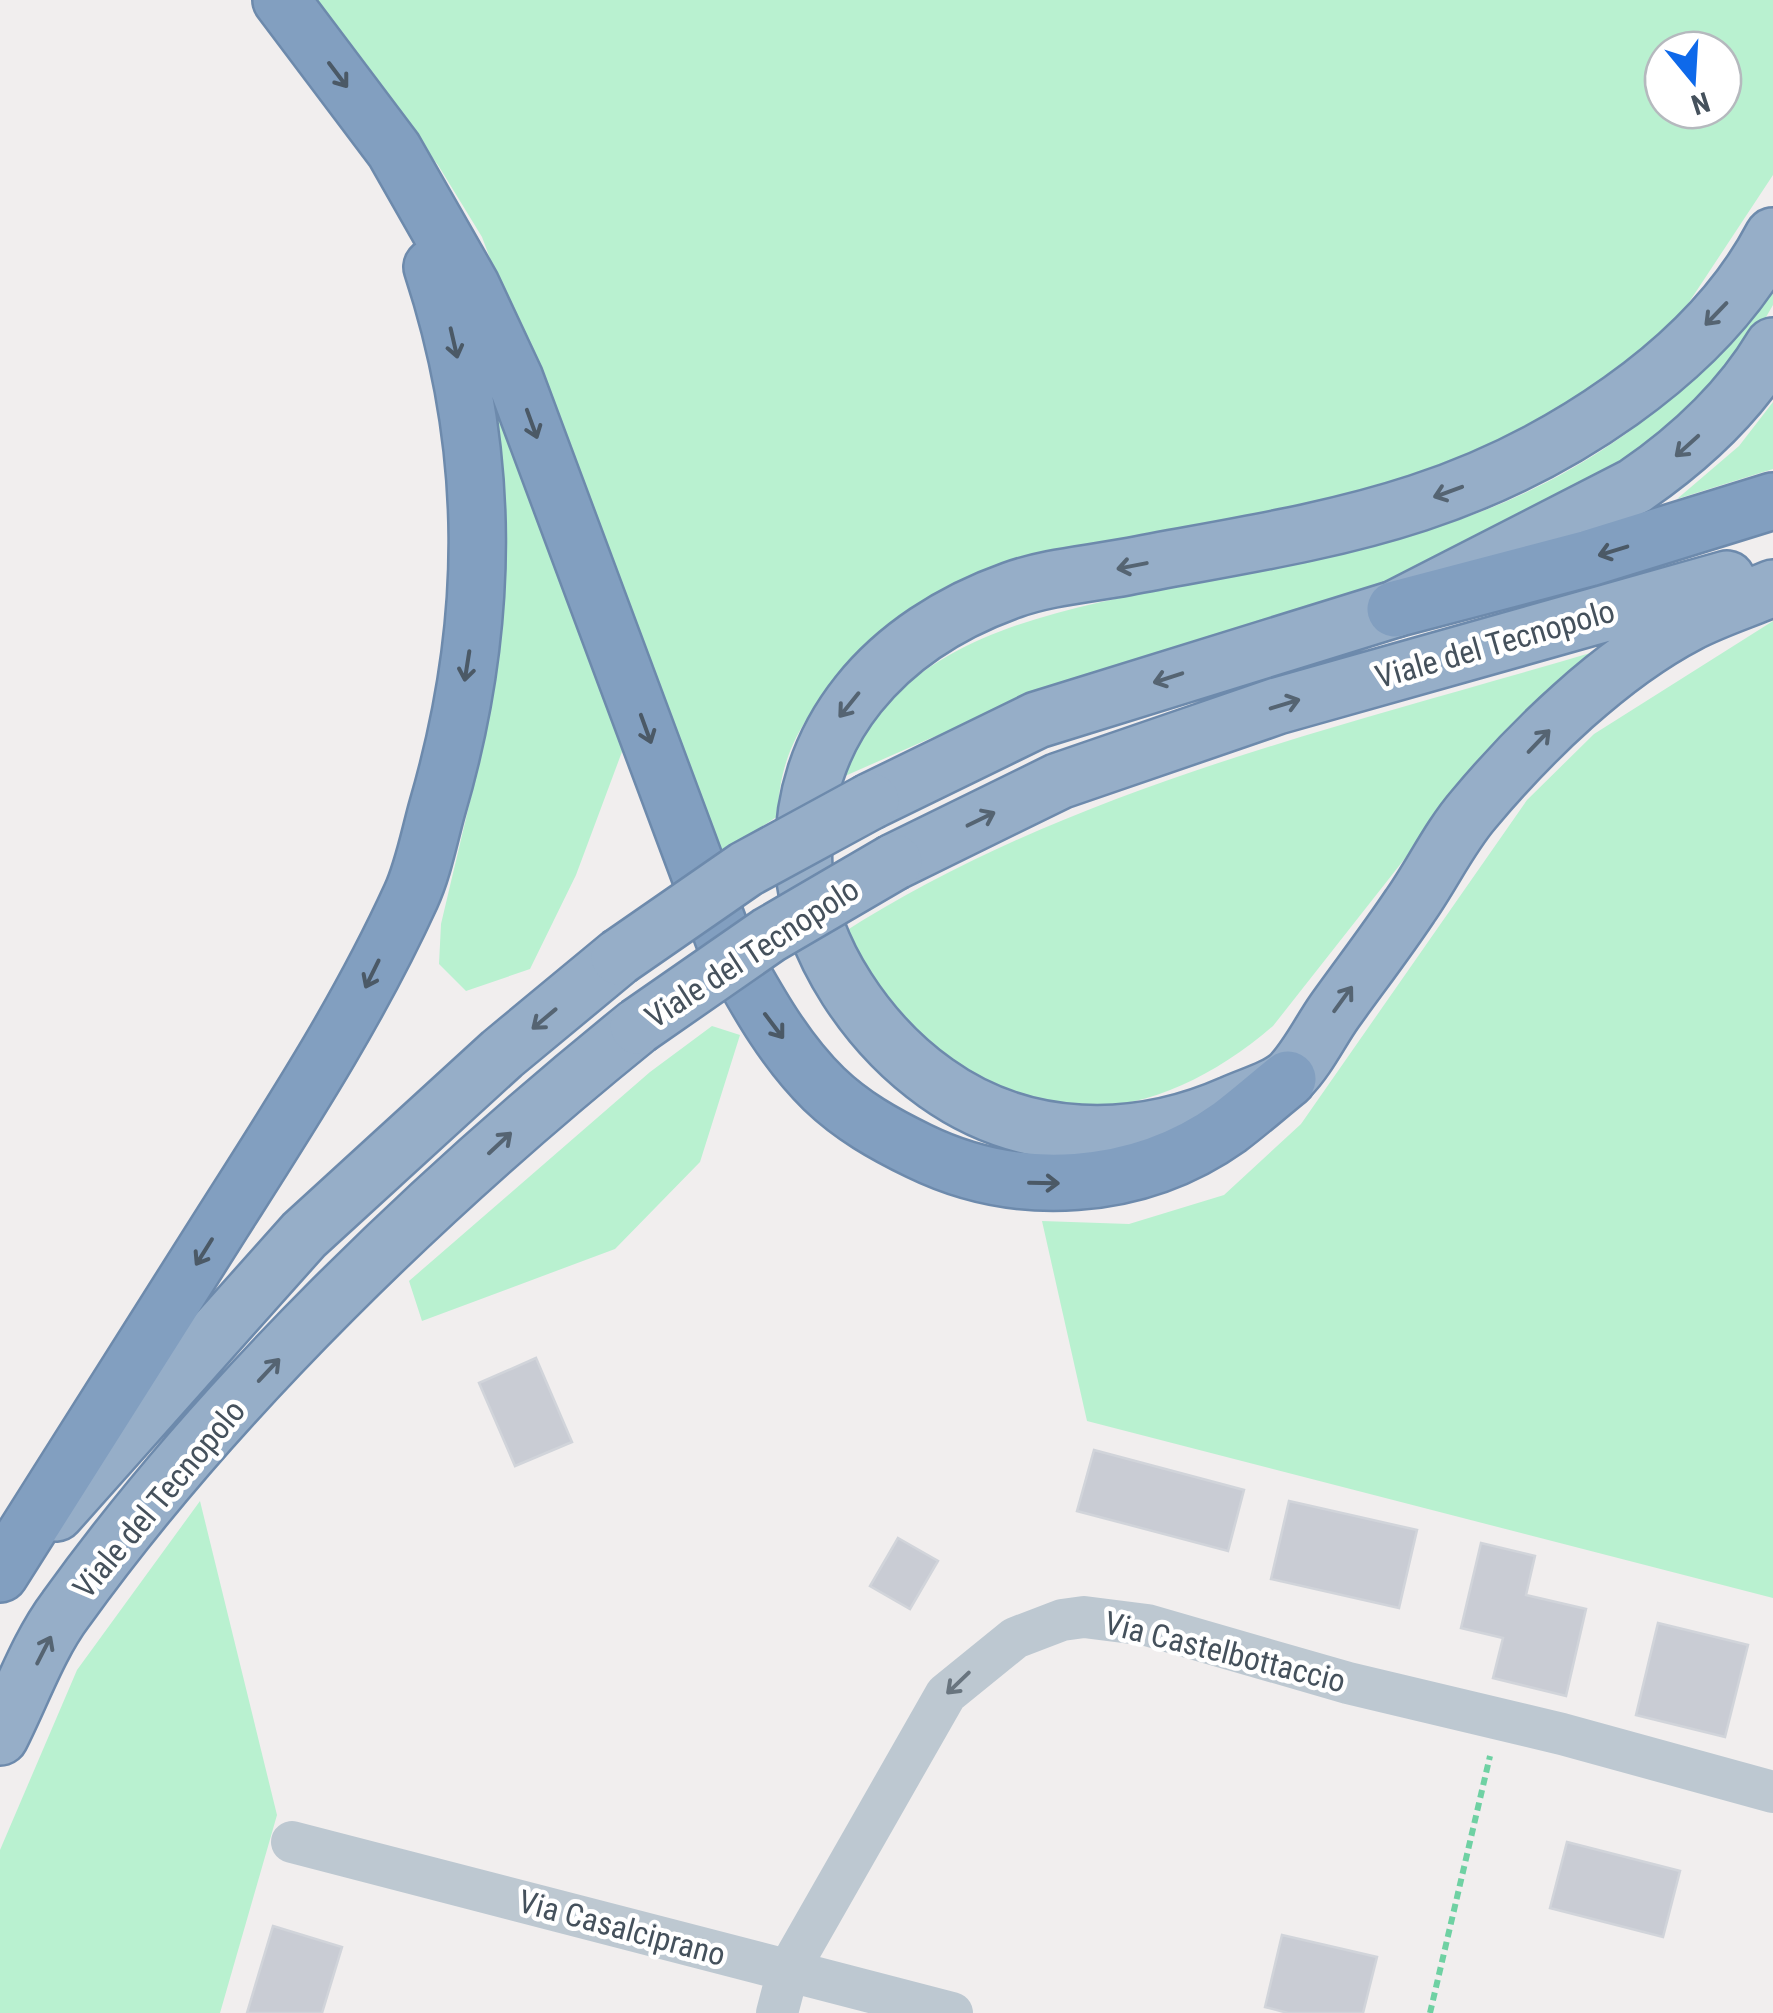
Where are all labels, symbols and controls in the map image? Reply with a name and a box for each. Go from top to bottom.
north arrow [1643,30,1743,130]
one-way arrow [327,61,348,88]
text: N [1687,85,1714,122]
one-way arrow [1704,302,1728,326]
one-way arrow [446,326,464,358]
one-way arrow [524,408,542,439]
one-way arrow [1676,434,1700,458]
one-way arrow [1433,484,1464,502]
one-way arrow [1598,543,1629,561]
one-way arrow [1117,557,1149,576]
street label: Viale del Tecnopolo [1371,592,1619,696]
one-way arrow [457,649,476,681]
one-way arrow [1152,670,1184,688]
one-way arrow [838,692,860,718]
one-way arrow [1268,694,1300,712]
one-way arrow [638,713,656,743]
one-way arrow [1527,729,1550,754]
one-way arrow [966,809,995,828]
street label: Viale del Tecnopolo [638,870,866,1036]
one-way arrow [362,959,381,989]
one-way arrow [1333,986,1354,1013]
one-way arrow [531,1008,557,1030]
one-way arrow [763,1012,784,1039]
one-way arrow [487,1132,512,1155]
one-way arrow [1027,1174,1059,1193]
one-way arrow [194,1237,214,1266]
one-way arrow [257,1359,281,1383]
street label: Viale del Tecnopolo [65,1392,253,1606]
street label: Via Castelbottaccio [1101,1604,1349,1700]
one-way arrow [35,1636,54,1665]
one-way arrow [946,1671,970,1695]
street label: Via Casalciprano [514,1882,730,1974]

